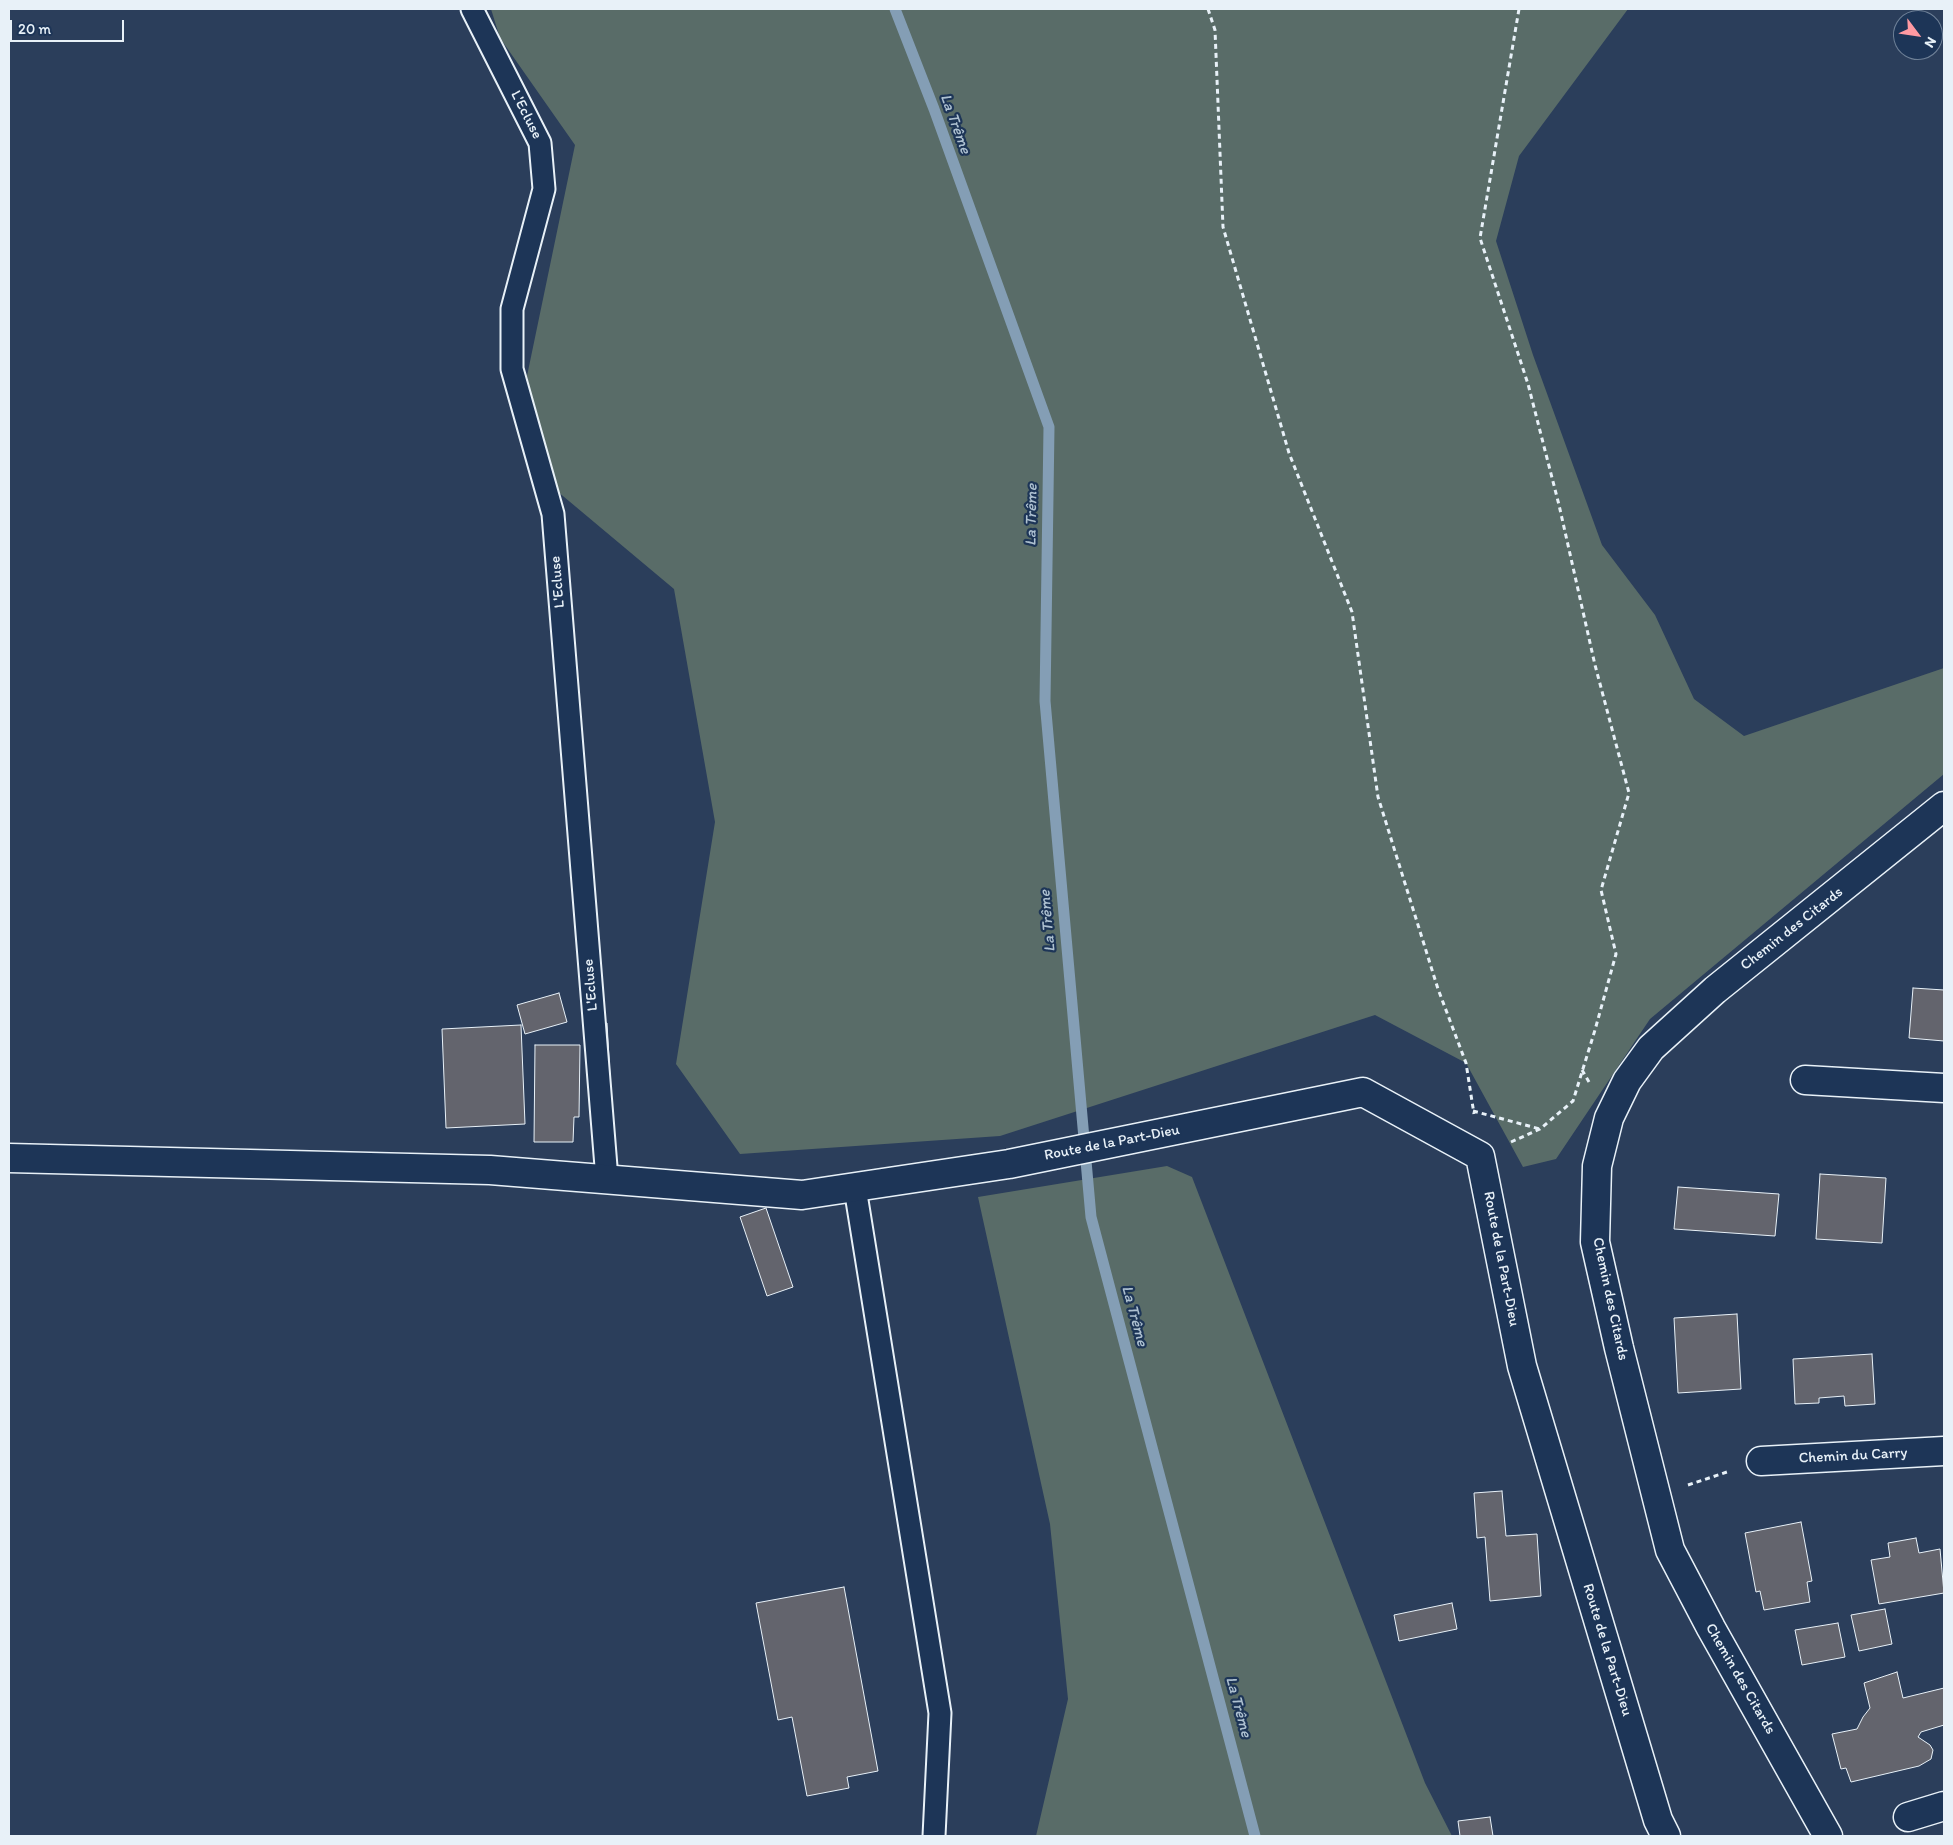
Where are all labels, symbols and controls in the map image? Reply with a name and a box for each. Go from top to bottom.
scale bar [12,10,126,42]
north arrow [1893,10,1943,60]
text: 20 m [18,20,51,38]
text: N [1921,34,1940,51]
street label: L'Ecluse [506,88,546,142]
water label: La Trême [935,91,975,157]
water label: La Trême [1022,484,1042,546]
street label: L'Ecluse [547,555,569,609]
street label: Chemin des Citards [1737,883,1847,975]
water label: La Trême [1036,889,1060,953]
street label: L'Ecluse [580,958,602,1012]
street label: Route de la Part-Dieu [1043,1121,1181,1165]
street label: Route de la Part-Dieu [1479,1190,1523,1328]
street label: Chemin des Citards [1588,1236,1632,1362]
water label: La Trême [1117,1283,1151,1349]
street label: Chemin du Carry [1798,1444,1908,1468]
street label: Route de la Part-Dieu [1578,1582,1636,1718]
street label: Chemin des Citards [1701,1620,1779,1738]
water label: La Trême [1221,1674,1255,1740]

